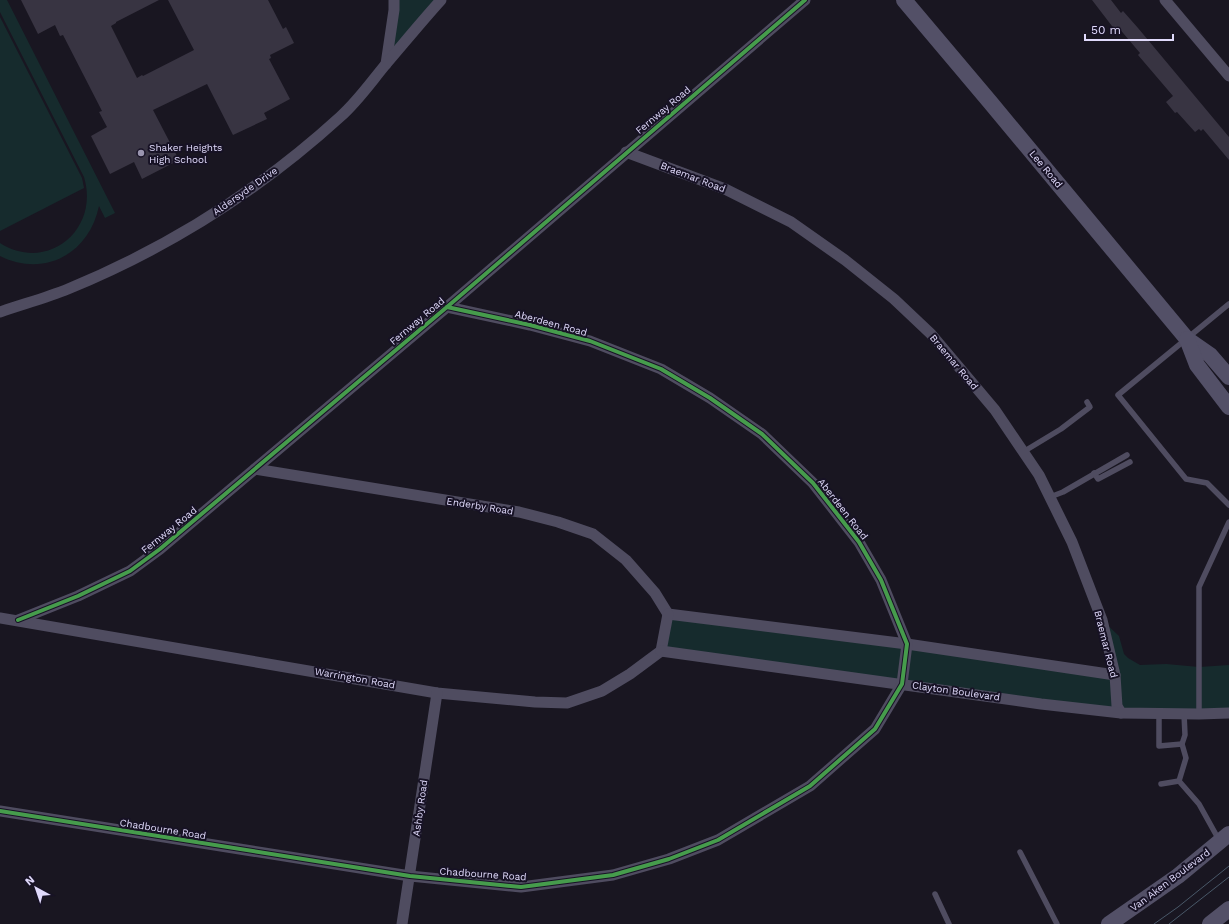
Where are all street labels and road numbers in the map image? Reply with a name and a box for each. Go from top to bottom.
street label: Fernway Road [633,84,693,136]
street label: Lee Road [1027,148,1065,190]
street label: Braemar Road [659,160,727,194]
street label: Aldersyde Drive [211,165,279,217]
street label: Fernway Road [387,295,447,347]
street label: Aberdeen Road [514,308,588,338]
street label: Braemar Road [928,332,980,392]
street label: Aberdeen Road [816,476,870,542]
street label: Enderby Road [446,495,514,517]
street label: Fernway Road [139,504,199,556]
street label: Braemar Road [1092,609,1120,679]
street label: Warrington Road [314,666,396,690]
street label: Clayton Boulevard [911,679,1001,703]
street label: Ashby Road [411,779,429,837]
street label: Chadbourne Road [119,817,207,841]
street label: Van Aken Boulevard [1128,847,1212,913]
street label: Chadbourne Road [439,865,527,883]

